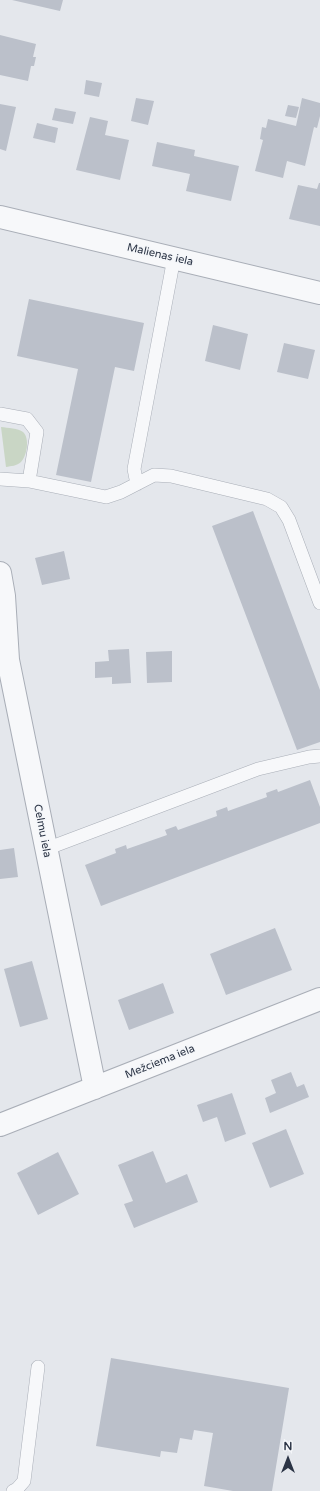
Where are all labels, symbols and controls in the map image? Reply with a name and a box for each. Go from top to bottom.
street label: Malienas iela [126,241,194,269]
street label: Celmu iela [30,803,54,859]
street label: Mežciema iela [123,1042,197,1082]
north arrow [268,1439,308,1479]
text: N [284,1440,292,1453]

